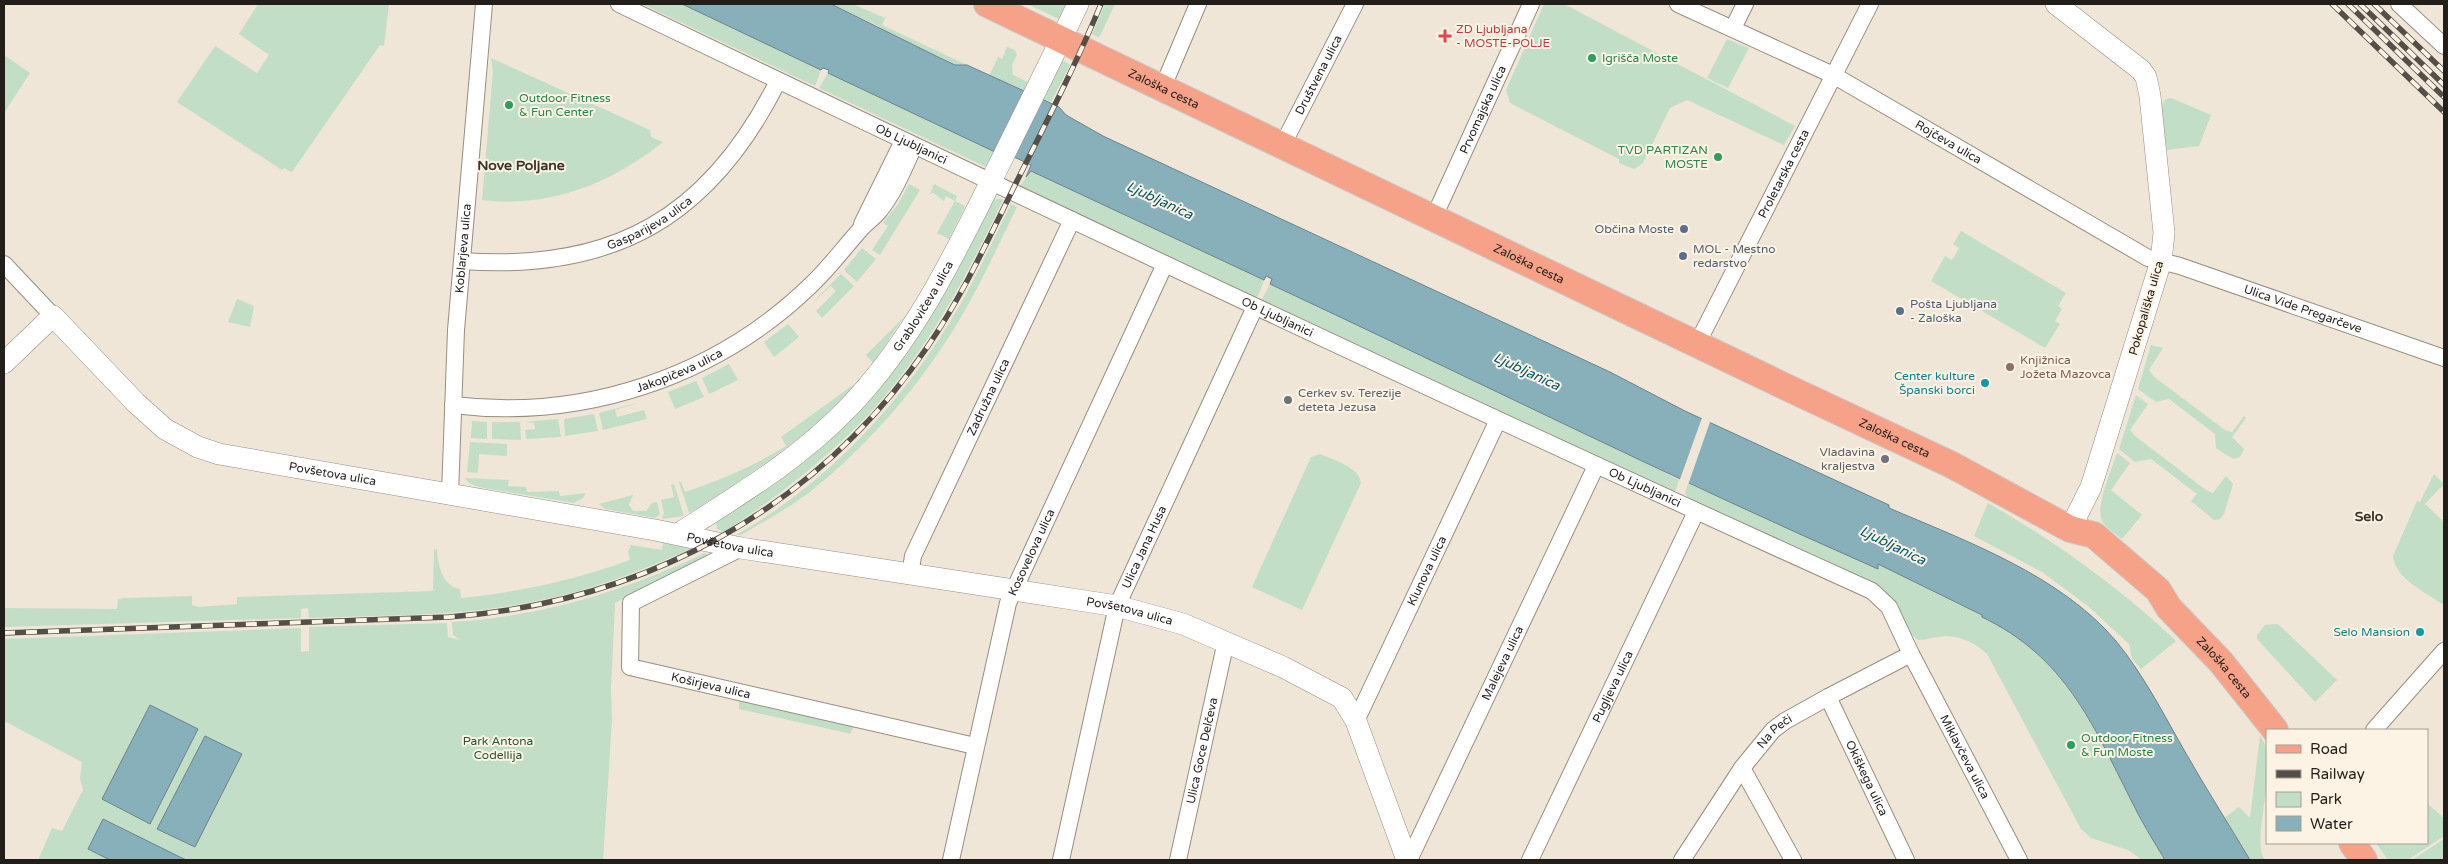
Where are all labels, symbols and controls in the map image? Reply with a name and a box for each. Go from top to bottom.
place label: ZD Ljubljana - MOSTE-POLJE [1456,22,1550,50]
marker: ZD Ljubljana - MOSTE-POLJE [1438,29,1452,43]
street label: Društvena ulica [1292,33,1345,117]
place label: Igrišča Moste [1602,51,1678,65]
marker: Igrišča Moste [1586,52,1598,64]
street label: Prvomajska ulica [1457,63,1509,156]
street label: Zaloška cesta [1126,66,1201,112]
place label: Outdoor Fitness & Fun Center [519,91,611,119]
marker: Outdoor Fitness & Fun Center [503,99,515,111]
street label: Rojčeva ulica [1913,117,1984,167]
street label: Ob Ljubljanici [873,121,949,167]
street label: Proletarska cesta [1755,127,1812,220]
place label: TVD PARTIZAN MOSTE [1618,143,1708,171]
marker: TVD PARTIZAN MOSTE [1712,151,1724,163]
district label: Nove Poljane [477,157,565,174]
water label: Ljubljanica [1124,178,1197,224]
street label: Gasparijeva ulica [605,194,695,253]
street label: Koblarjeva ulica [452,203,474,294]
place label: Občina Moste [1595,222,1674,236]
marker: Občina Moste [1678,223,1690,235]
street label: Zaloška cesta [1491,241,1567,287]
place label: MOL - Mestno redarstvo [1693,242,1776,270]
marker: MOL - Mestno redarstvo [1677,250,1689,262]
street label: Grablovičeva ulica [890,259,956,354]
street label: Pokopališka ulica [2126,259,2166,357]
street label: Ulica Vide Pregarčeve [2242,282,2364,336]
street label: Ob Ljubljanici [1239,294,1316,340]
place label: Pošta Ljubljana - Zaloška [1910,297,1997,325]
marker: Pošta Ljubljana - Zaloška [1894,305,1906,317]
street label: Jakopičeva ulica [635,346,725,395]
water label: Ljubljanica [1491,349,1564,395]
place label: Knjižnica Jožeta Mazovca [2020,353,2111,381]
street label: Zadružna ulica [964,356,1012,438]
marker: Knjižnica Jožeta Mazovca [2004,361,2016,373]
place label: Center kulture Španski borci [1894,369,1975,397]
marker: Center kulture Španski borci [1979,377,1991,389]
place label: Cerkev sv. Terezije deteta Jezusa [1298,386,1402,414]
marker: Cerkev sv. Terezije deteta Jezusa [1282,394,1294,406]
street label: Zaloška cesta [1857,415,1932,461]
place label: Vladavina kraljestva [1819,445,1875,473]
marker: Vladavina kraljestva [1879,453,1891,465]
street label: Povšetova ulica [288,459,377,488]
street label: Ob Ljubljanici [1607,465,1683,510]
street label: Ulica Jana Husa [1119,504,1169,591]
street label: Kosovelova ulica [1005,507,1058,598]
district label: Selo [2355,508,2384,525]
water label: Ljubljanica [1857,522,1930,569]
street label: Povšetova ulica [685,530,775,560]
street label: Klunova ulica [1404,534,1449,608]
street label: Povšetova ulica [1085,594,1174,628]
street label: Malejeva ulica [1479,624,1526,702]
place label: Selo Mansion [2333,625,2410,639]
marker: Selo Mansion [2414,626,2426,638]
street label: Zaloška cesta [2193,634,2254,701]
street label: Pugljeva ulica [1589,648,1636,725]
street label: Koširjeva ulica [670,670,752,701]
street label: Ulica Goce Delčeva [1184,696,1220,805]
street label: Na Peči [1754,712,1794,751]
street label: Miklavčeva ulica [1937,712,1993,801]
legend [2266,729,2428,844]
place label: Outdoor Fitness & Fun Moste [2081,731,2173,759]
park label: Park Antona Codellija [463,734,533,762]
street label: Okiškega ulica [1843,738,1891,818]
marker: Outdoor Fitness & Fun Moste [2065,739,2077,751]
text: Road [2310,740,2348,758]
text: Railway [2310,765,2365,783]
text: Park [2310,790,2342,808]
text: Water [2310,815,2353,833]

